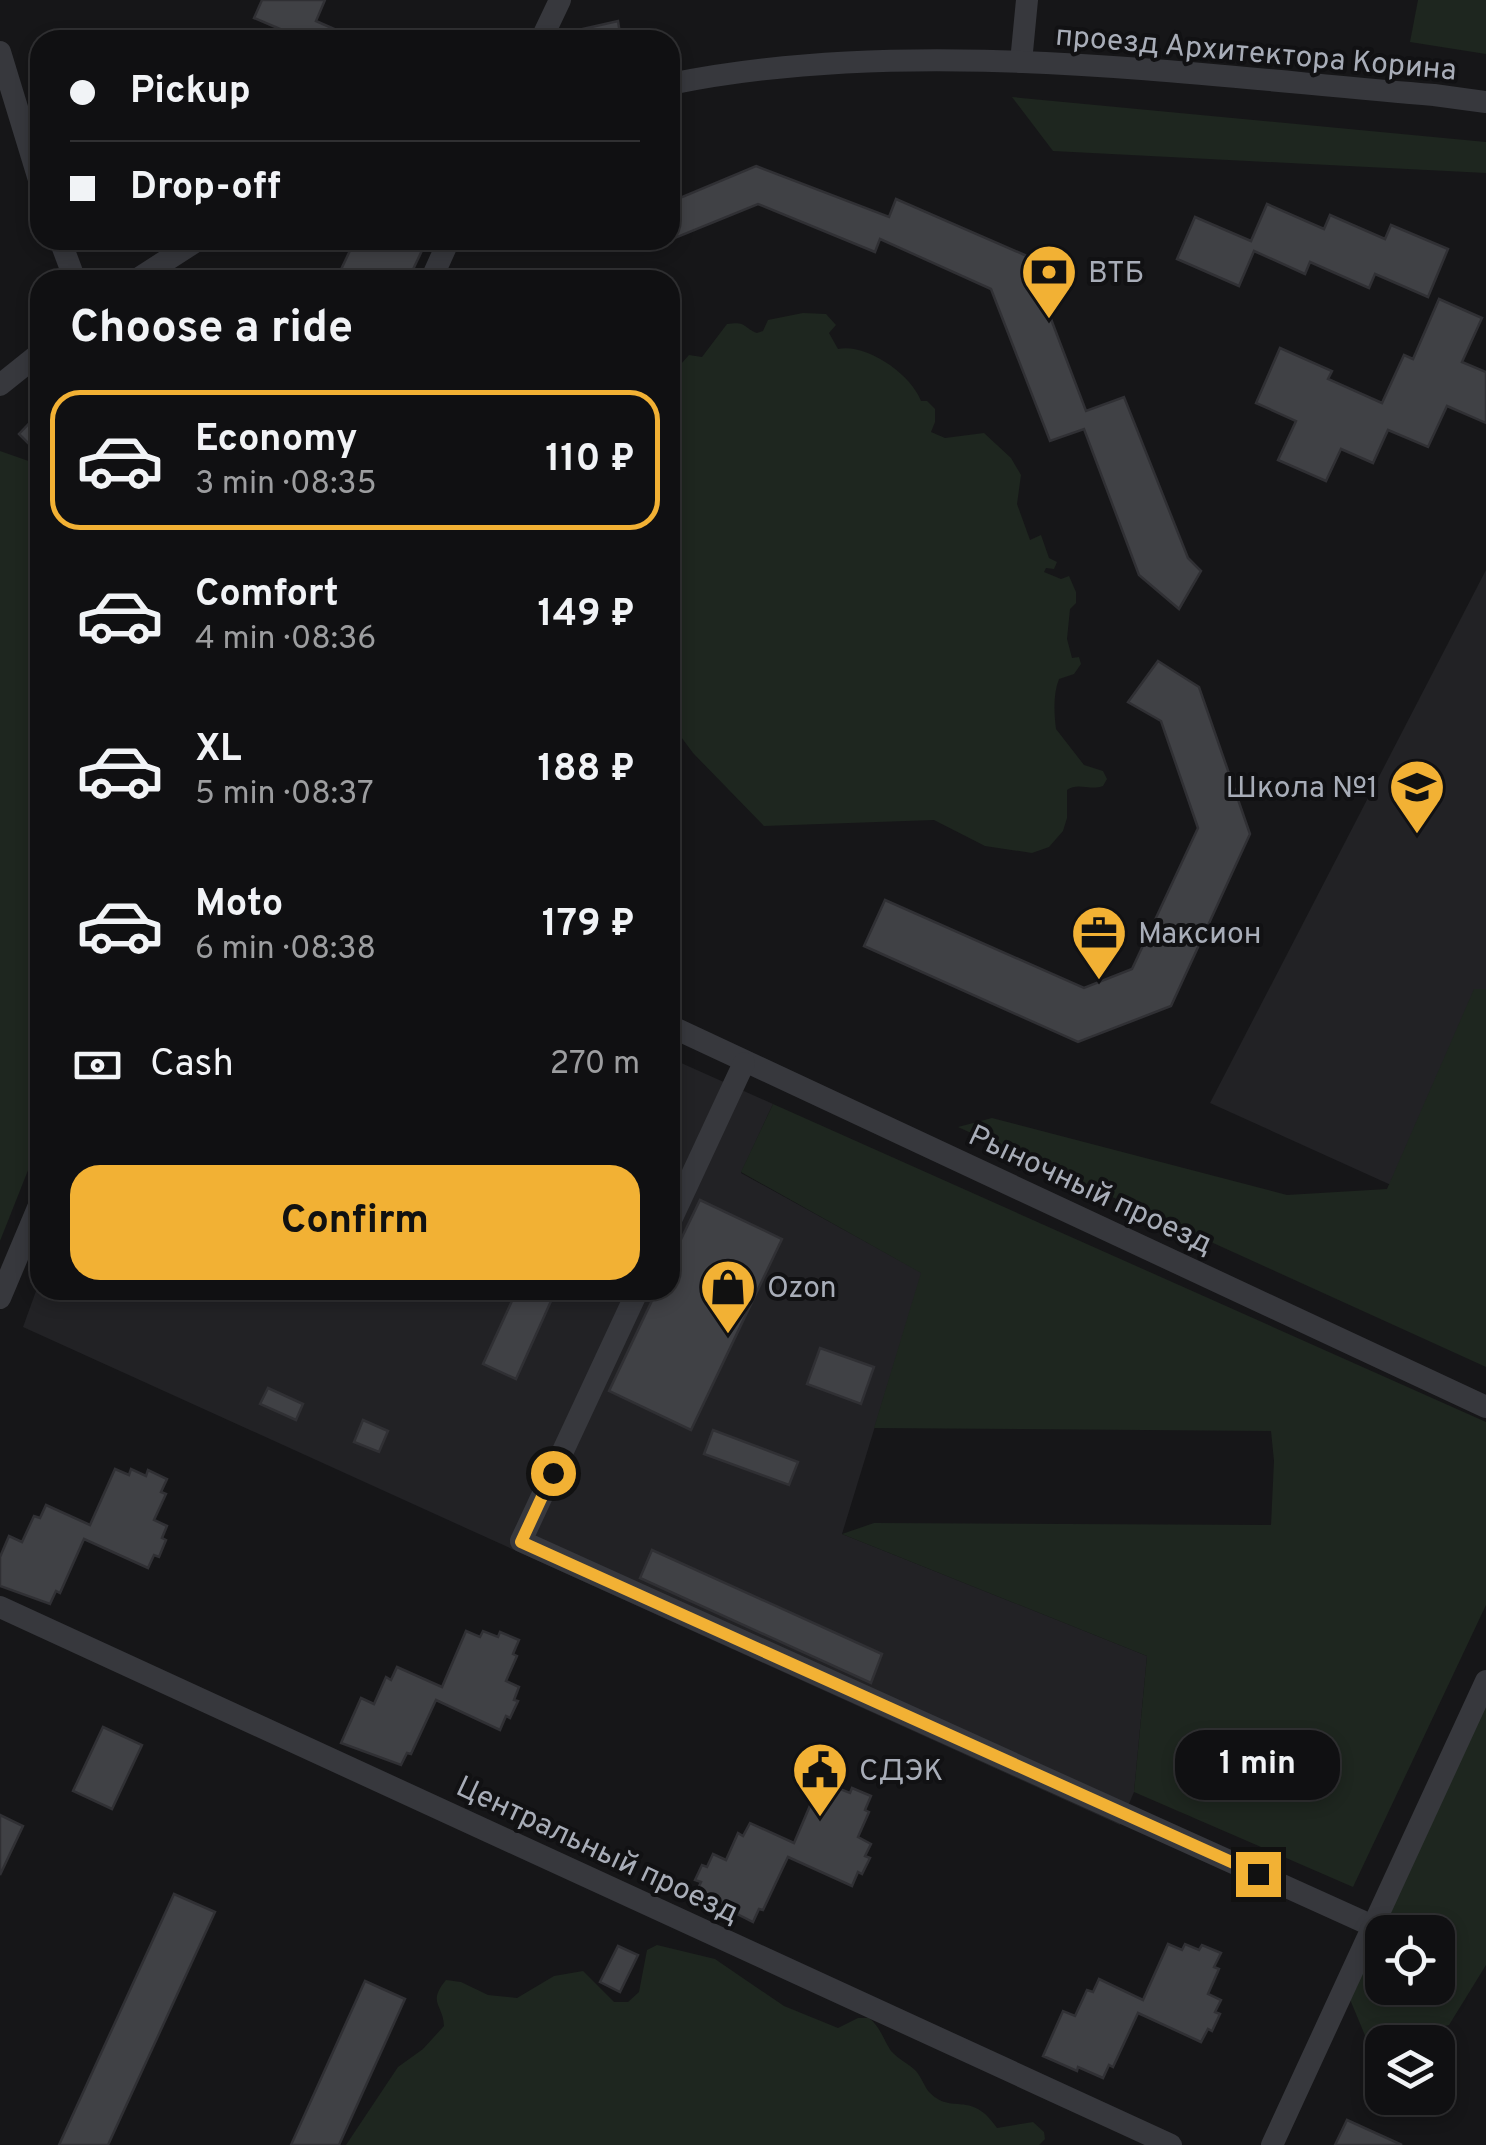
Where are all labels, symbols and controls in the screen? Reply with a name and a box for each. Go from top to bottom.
street label: проезд Архитектора Корина [1054,19,1458,90]
text: Pickup [130,68,251,117]
text: Drop-off [130,164,281,213]
bank icon: ВТБ [1019,242,1079,321]
place label: ВТБ [1088,256,1144,293]
text: Choose a ride [70,301,353,358]
icon: car [75,415,165,505]
text: Economy [195,416,357,465]
text: 110 ₽ [545,436,635,485]
text: 3 min · 08:35 [195,465,377,505]
icon: car [75,570,165,660]
text: Comfort [195,571,339,620]
text: 149 ₽ [537,591,635,640]
text: 4 min · 08:36 [195,620,376,660]
icon: car [75,725,165,815]
text: XL [195,726,242,775]
text: 188 ₽ [538,746,635,795]
school or university icon: Школа №1 [1387,757,1447,836]
place label: Школа №1 [1225,771,1378,808]
text: 5 min · 08:37 [195,775,374,815]
icon: car [75,880,165,970]
text: Moto [195,881,283,930]
text: 179 ₽ [542,901,635,950]
office icon: Максион [1069,903,1129,982]
place label: Максион [1138,917,1262,954]
text: 6 min · 08:38 [195,930,376,970]
icon: cash [70,1038,125,1093]
text: Cash [150,1041,234,1090]
text: 270 m [550,1045,640,1085]
street label: Рыночный проезд [962,1118,1218,1264]
button: Confirm [70,1165,640,1280]
shop icon: Ozon [698,1257,758,1336]
place label: Ozon [767,1271,837,1308]
route start [531,1451,576,1496]
callout: 1 min [1176,1729,1340,1799]
public building icon: СДЭК [790,1740,850,1819]
text: 1 min [1219,1745,1296,1785]
place label: СДЭК [859,1754,943,1791]
street label: Центральный проезд [450,1769,744,1933]
route end [1236,1852,1281,1897]
map controls [1365,1915,1455,2115]
button: locate [1365,1915,1455,2005]
button: layers [1365,2025,1455,2115]

